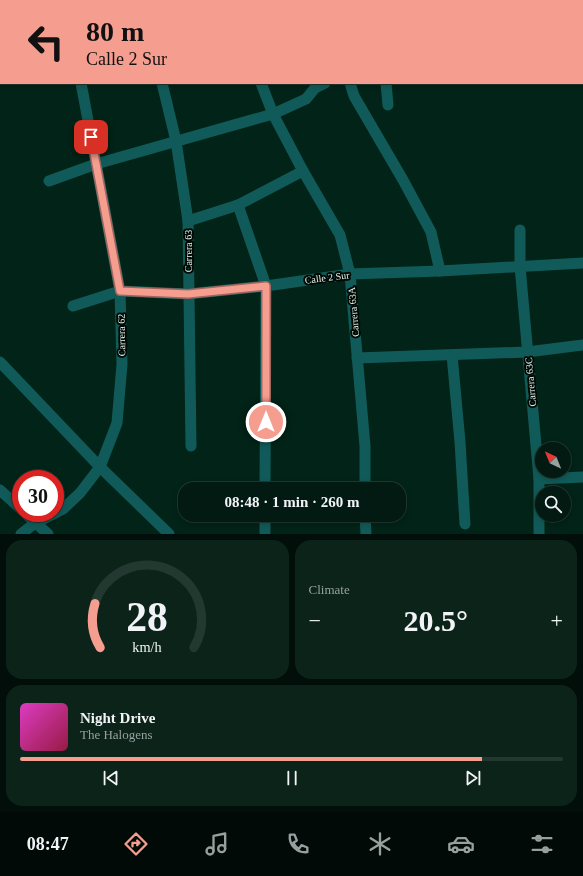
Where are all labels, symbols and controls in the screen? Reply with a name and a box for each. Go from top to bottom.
icon: left [20,16,72,68]
text: 80 m [86,16,144,47]
text: Calle 2 Sur [86,49,167,69]
pin [74,120,108,154]
icon: arrive [80,126,102,148]
street label: Carrera 63 [183,230,194,272]
street label: Calle 2 Sur [304,269,351,286]
street label: Carrera 63A [346,286,361,337]
street label: Carrera 62 [116,314,127,356]
street label: Carrera 63C [523,357,538,407]
position arrow [245,401,287,443]
north arrow [535,442,571,478]
map controls [535,442,571,522]
speed limit sign: 30 [12,470,64,522]
button: search [535,486,571,522]
text: 08:48 · 1 min · 260 m [225,494,360,510]
text: Climate [309,582,350,597]
text: 28 [126,593,168,639]
text: 20.5° [404,604,468,637]
text: − [309,608,321,633]
text: + [551,608,563,633]
text: km/h [133,638,162,654]
text: Night Drive [80,710,155,726]
text: The Halogens [80,727,153,742]
icon: previous [100,767,122,789]
icon: pause [281,767,303,789]
icon: next [462,767,484,789]
icon: directions [122,830,150,858]
icon: music [203,830,231,858]
icon: phone [284,830,312,858]
icon: climate [366,830,394,858]
icon: car [447,830,475,858]
icon: filters [528,830,556,858]
text: 08:47 [27,834,69,854]

